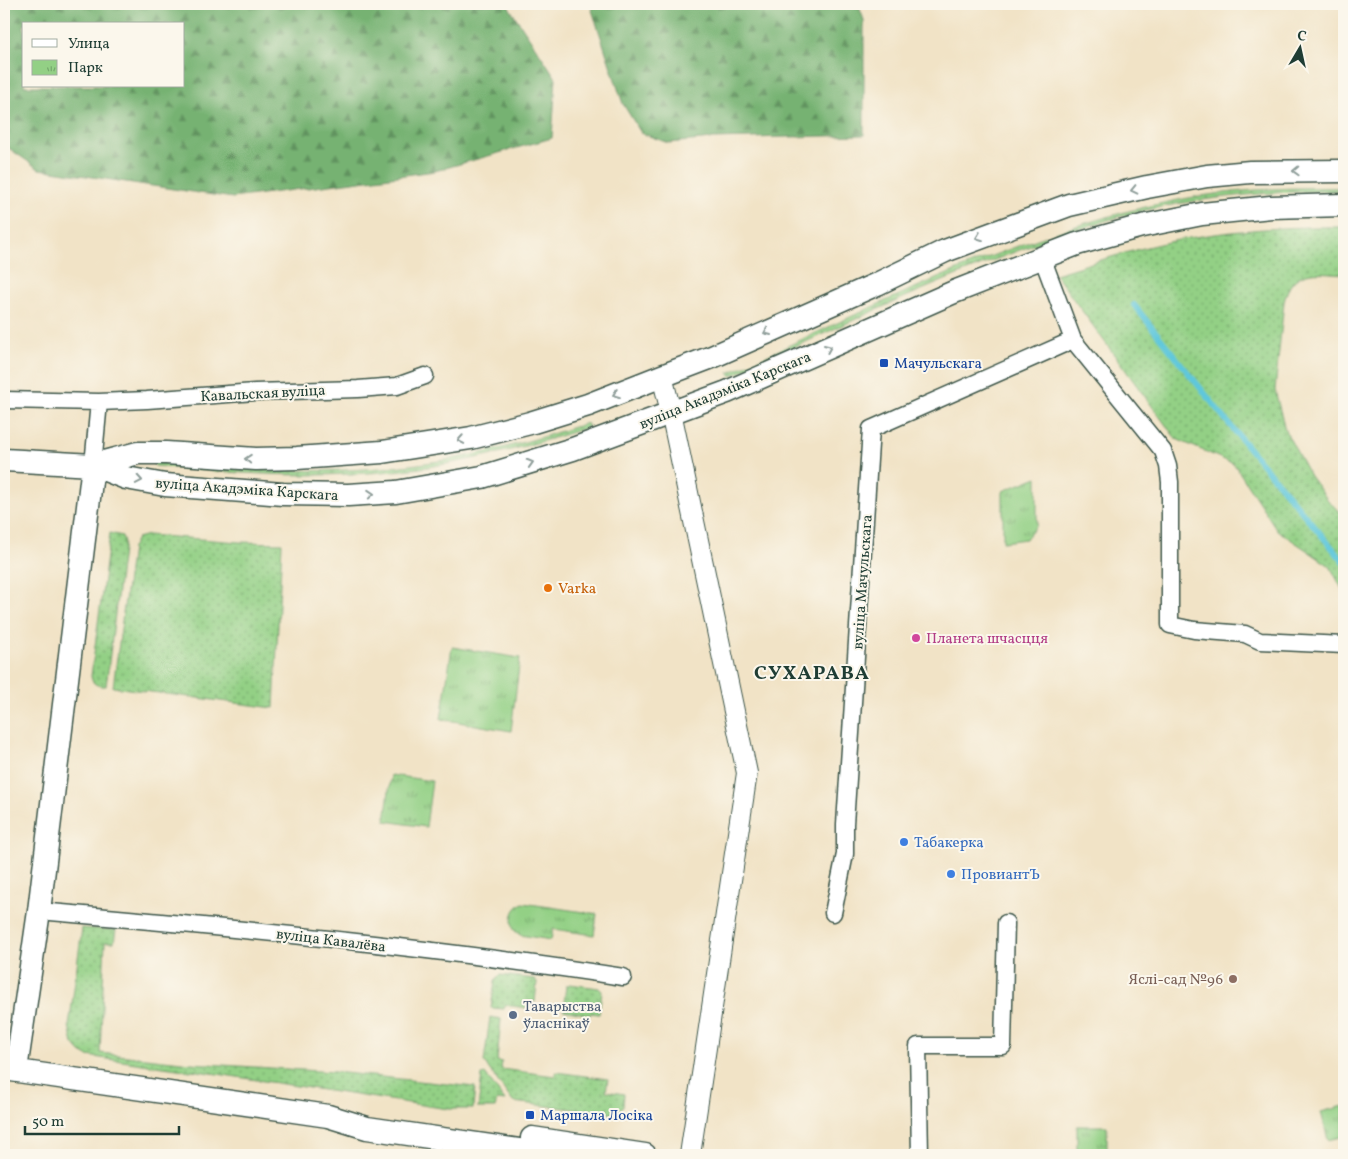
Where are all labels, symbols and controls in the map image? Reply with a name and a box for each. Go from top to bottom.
legend [22,22,185,88]
north arrow [1276,22,1326,72]
text: С [1296,27,1308,47]
text: Улица [68,34,110,55]
text: Парк [68,58,103,79]
one-way arrow [1291,166,1299,176]
one-way arrow [1130,184,1139,195]
one-way arrow [976,231,984,241]
one-way arrow [763,326,772,337]
one-way arrow [823,343,832,354]
street label: вуліца Акадэміка Карскага [637,347,815,435]
place label: Мачульскага [894,354,982,375]
marker: Мачульскага [878,357,890,369]
street label: Кавальская вуліца [200,381,326,408]
one-way arrow [612,388,621,398]
one-way arrow [456,434,465,444]
one-way arrow [244,453,252,464]
one-way arrow [525,458,533,468]
street label: вуліца Акадэміка Карскага [155,474,339,507]
one-way arrow [135,475,144,485]
one-way arrow [367,488,375,499]
street label: вуліца Мачульскага [848,514,879,650]
place label: Varka [558,579,596,600]
marker: Varka [542,582,554,594]
place label: Планета шчасцця [926,629,1048,650]
marker: Планета шчасцця [910,632,922,644]
district label: СУХАРАВА [754,660,870,688]
place label: Табакерка [914,833,984,854]
marker: Табакерка [898,836,910,848]
place label: ПровиантЪ [961,865,1040,886]
marker: ПровиантЪ [945,868,957,880]
street label: вуліца Кавалёва [275,924,387,959]
place label: Яслі-сад №96 [1128,970,1223,991]
marker: Яслі-сад №96 [1227,973,1239,985]
place label: Таварыства ўласнікаў [523,997,602,1035]
marker: Таварыства ўласнікаў [507,1009,519,1021]
scale bar [25,1104,179,1136]
place label: Маршала Лосіка [540,1106,653,1127]
marker: Маршала Лосіка [524,1109,536,1121]
text: 50 m [32,1112,64,1133]

